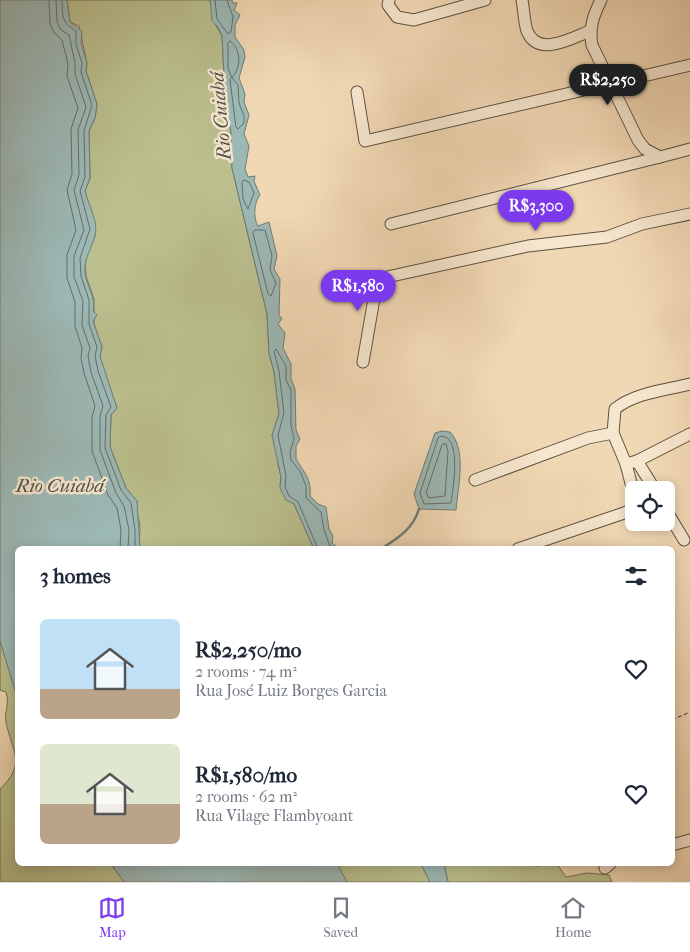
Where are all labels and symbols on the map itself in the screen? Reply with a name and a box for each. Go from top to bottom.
pin: R$2,250 [562,64,654,106]
water label: Rio Cuiabá [206,69,236,163]
pin: R$3,300 [490,190,582,232]
pin: R$1,580 [312,270,404,312]
water label: Rio Cuiabá [14,475,106,497]

